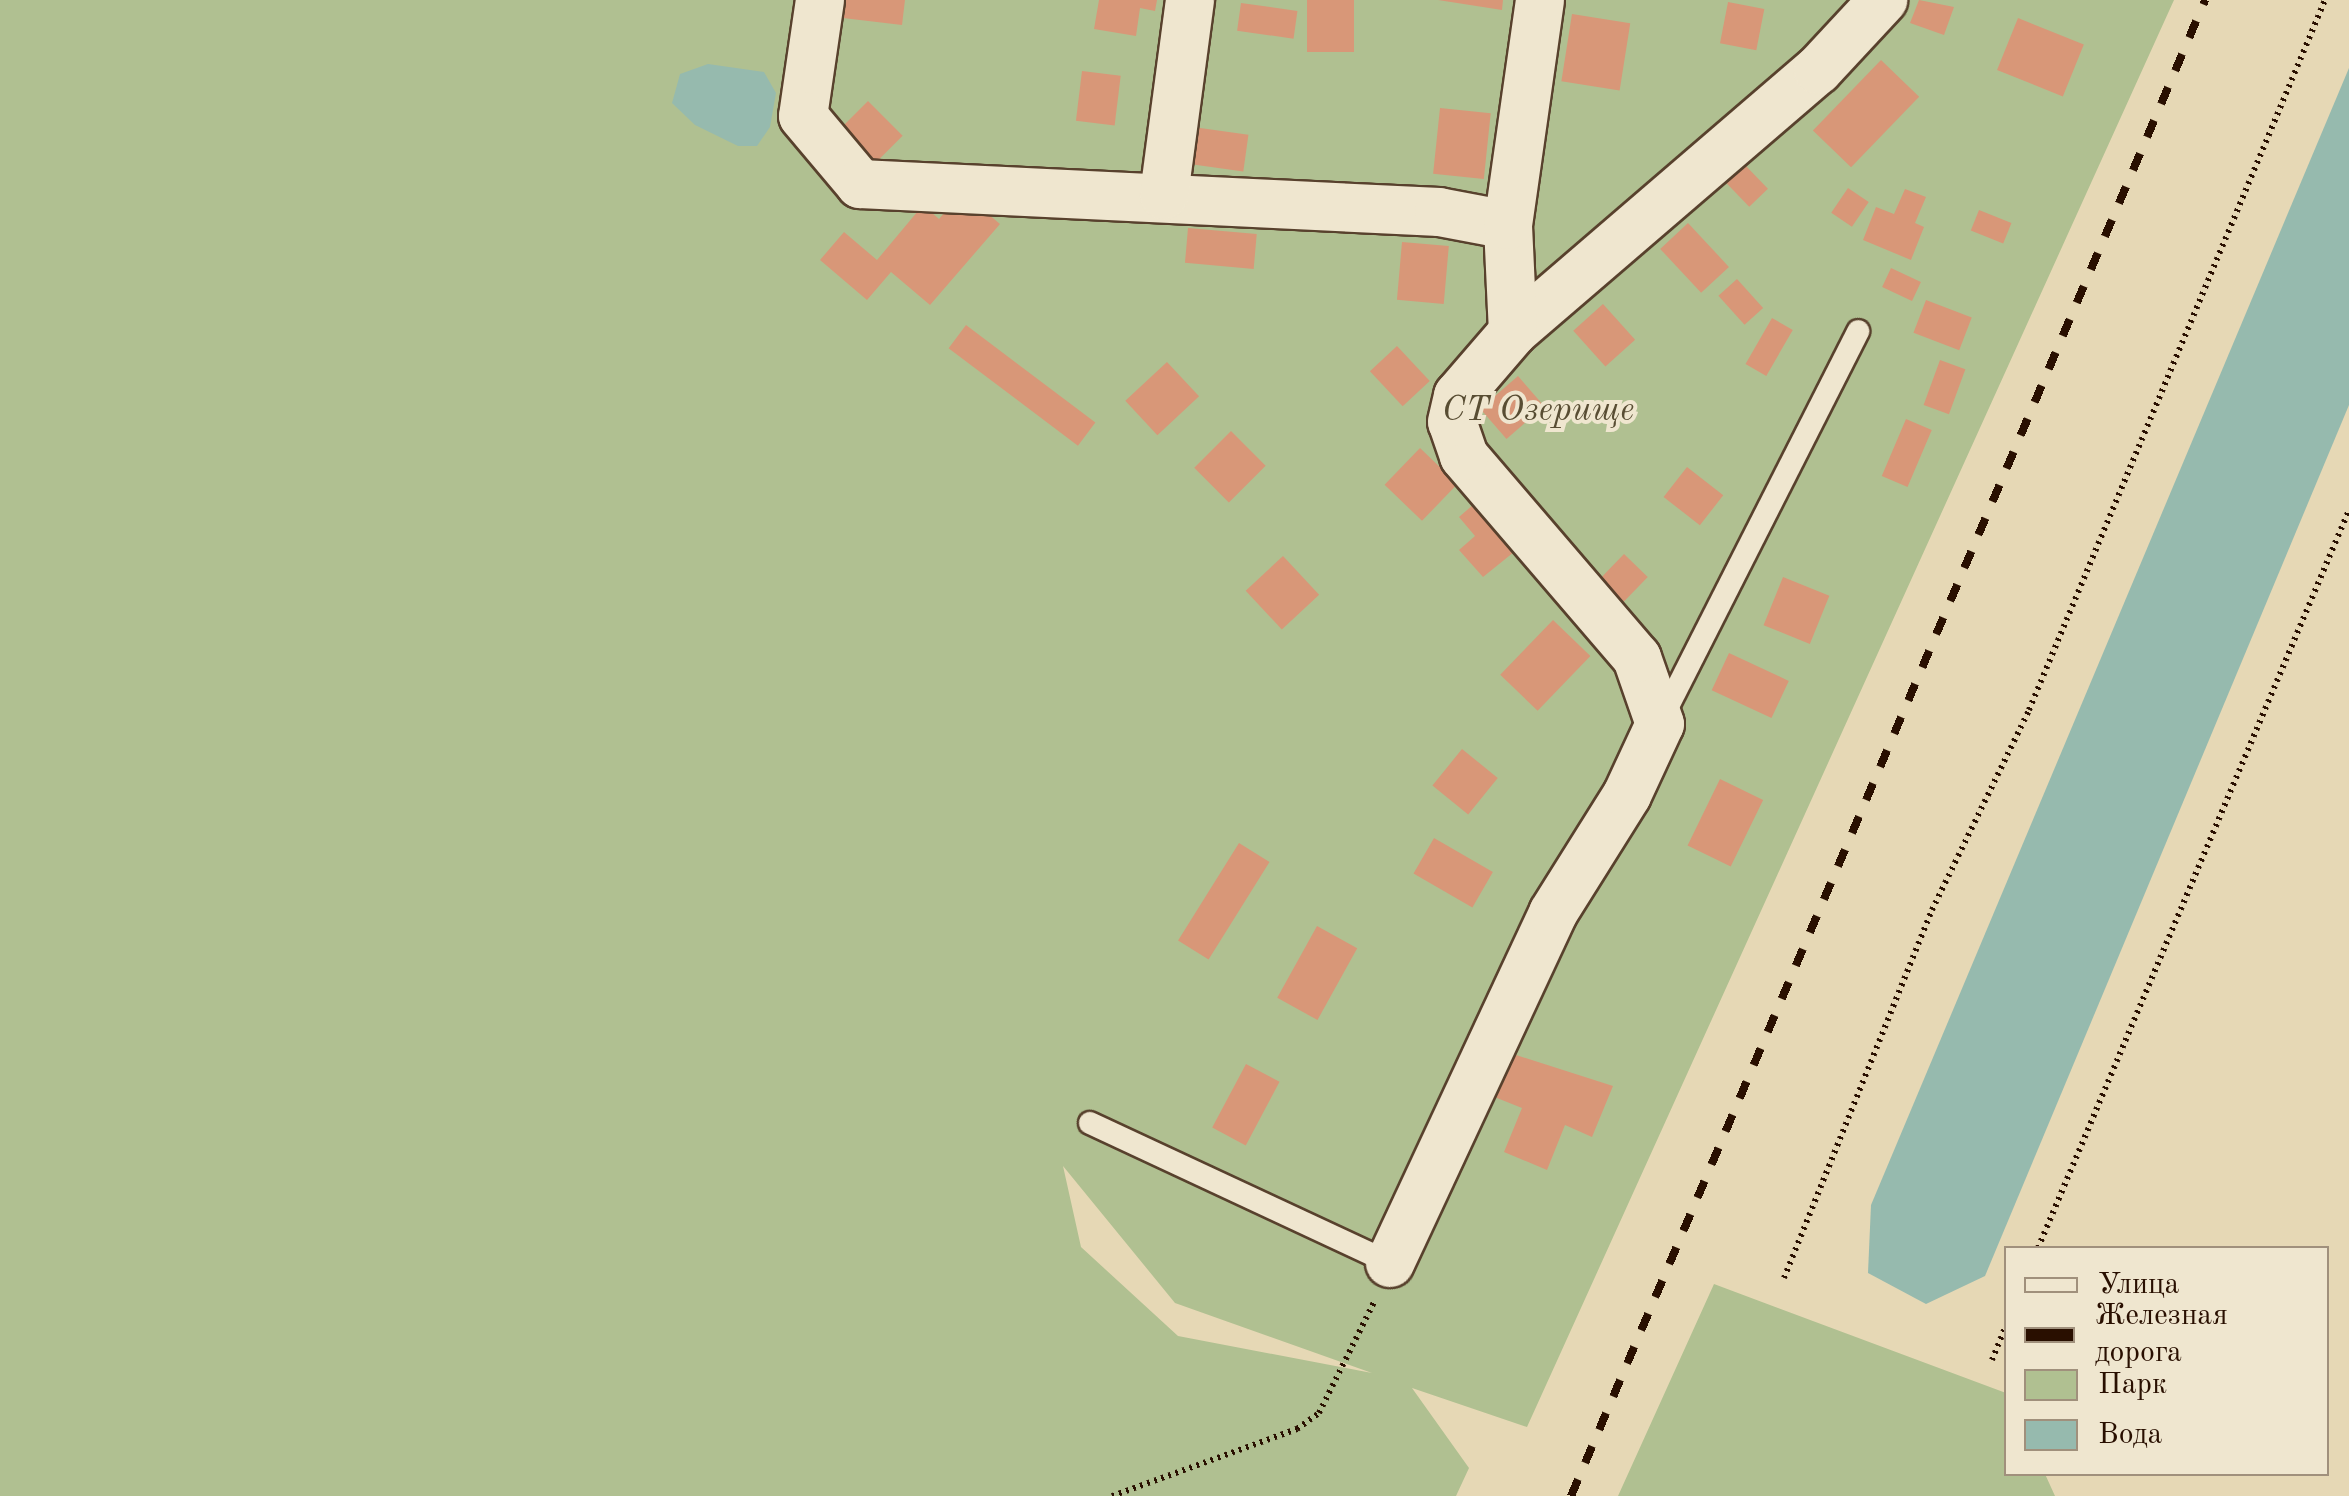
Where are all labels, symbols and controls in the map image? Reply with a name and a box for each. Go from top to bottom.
park label: СТ Озерище [1442,390,1634,432]
legend [2004,1246,2329,1476]
text: Улица [2098,1270,2179,1300]
text: Железная дорога [2095,1301,2228,1368]
text: Парк [2098,1370,2167,1400]
text: Вода [2098,1420,2162,1450]

